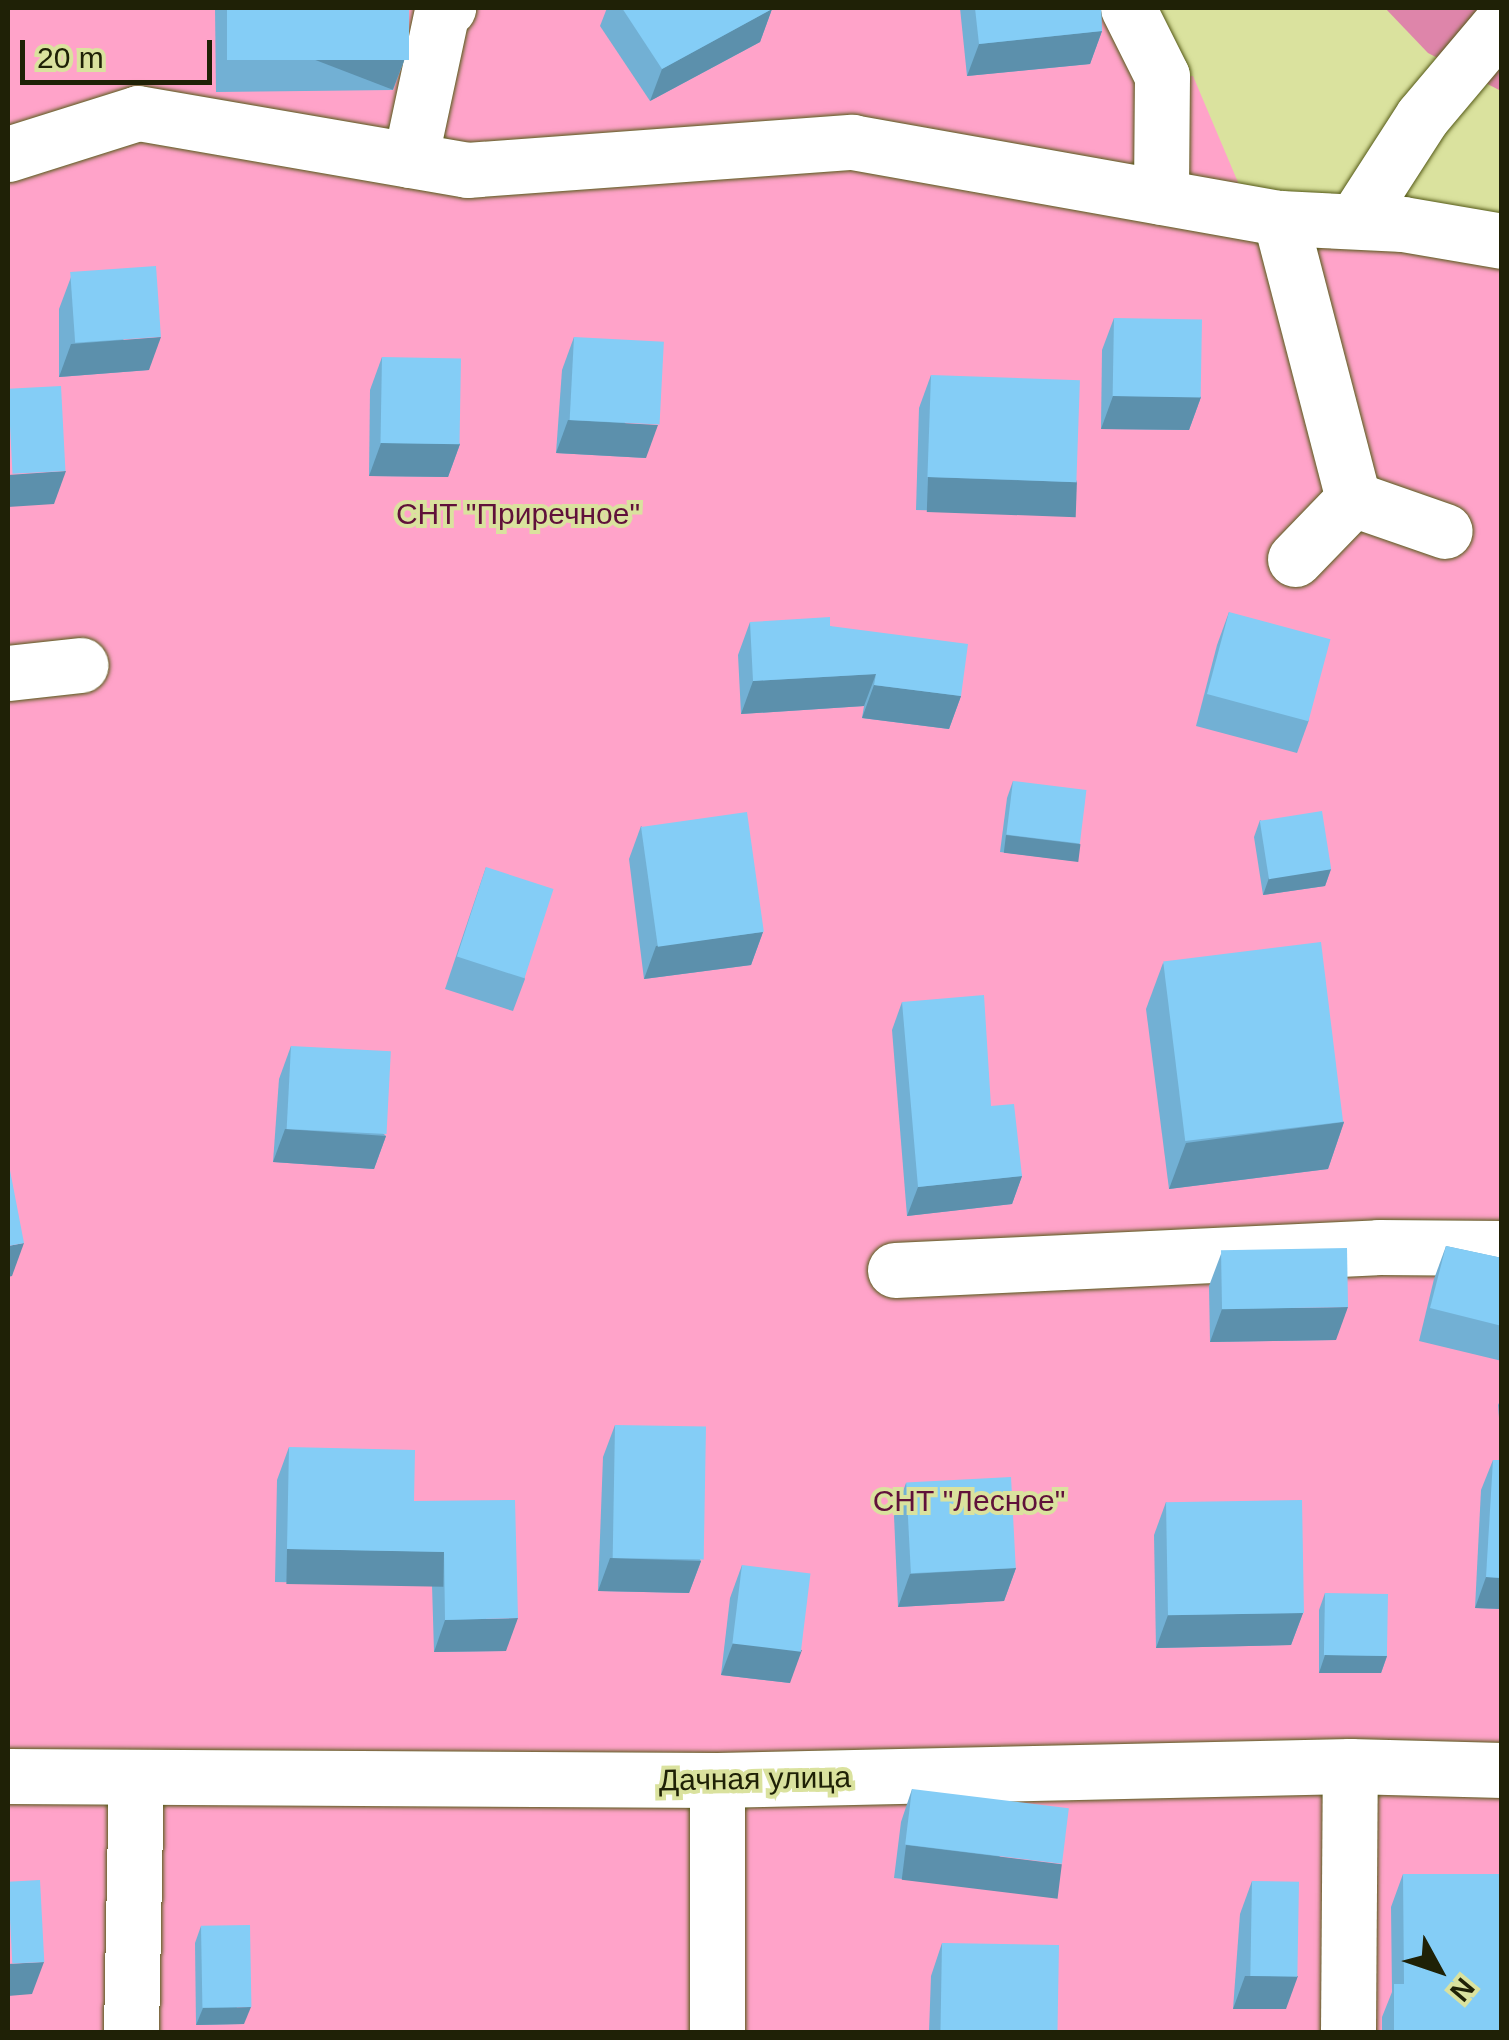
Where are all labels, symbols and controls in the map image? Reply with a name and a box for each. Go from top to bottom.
scale bar [25,20,218,82]
text: 20 m [37,41,104,74]
park label: СНТ "Приречное" [396,496,640,532]
park label: СНТ "Лесное" [873,1483,1065,1519]
street label: Дачная улица [659,1759,851,1799]
north arrow [1389,1920,1489,2020]
text: N [1444,1972,1481,2007]

